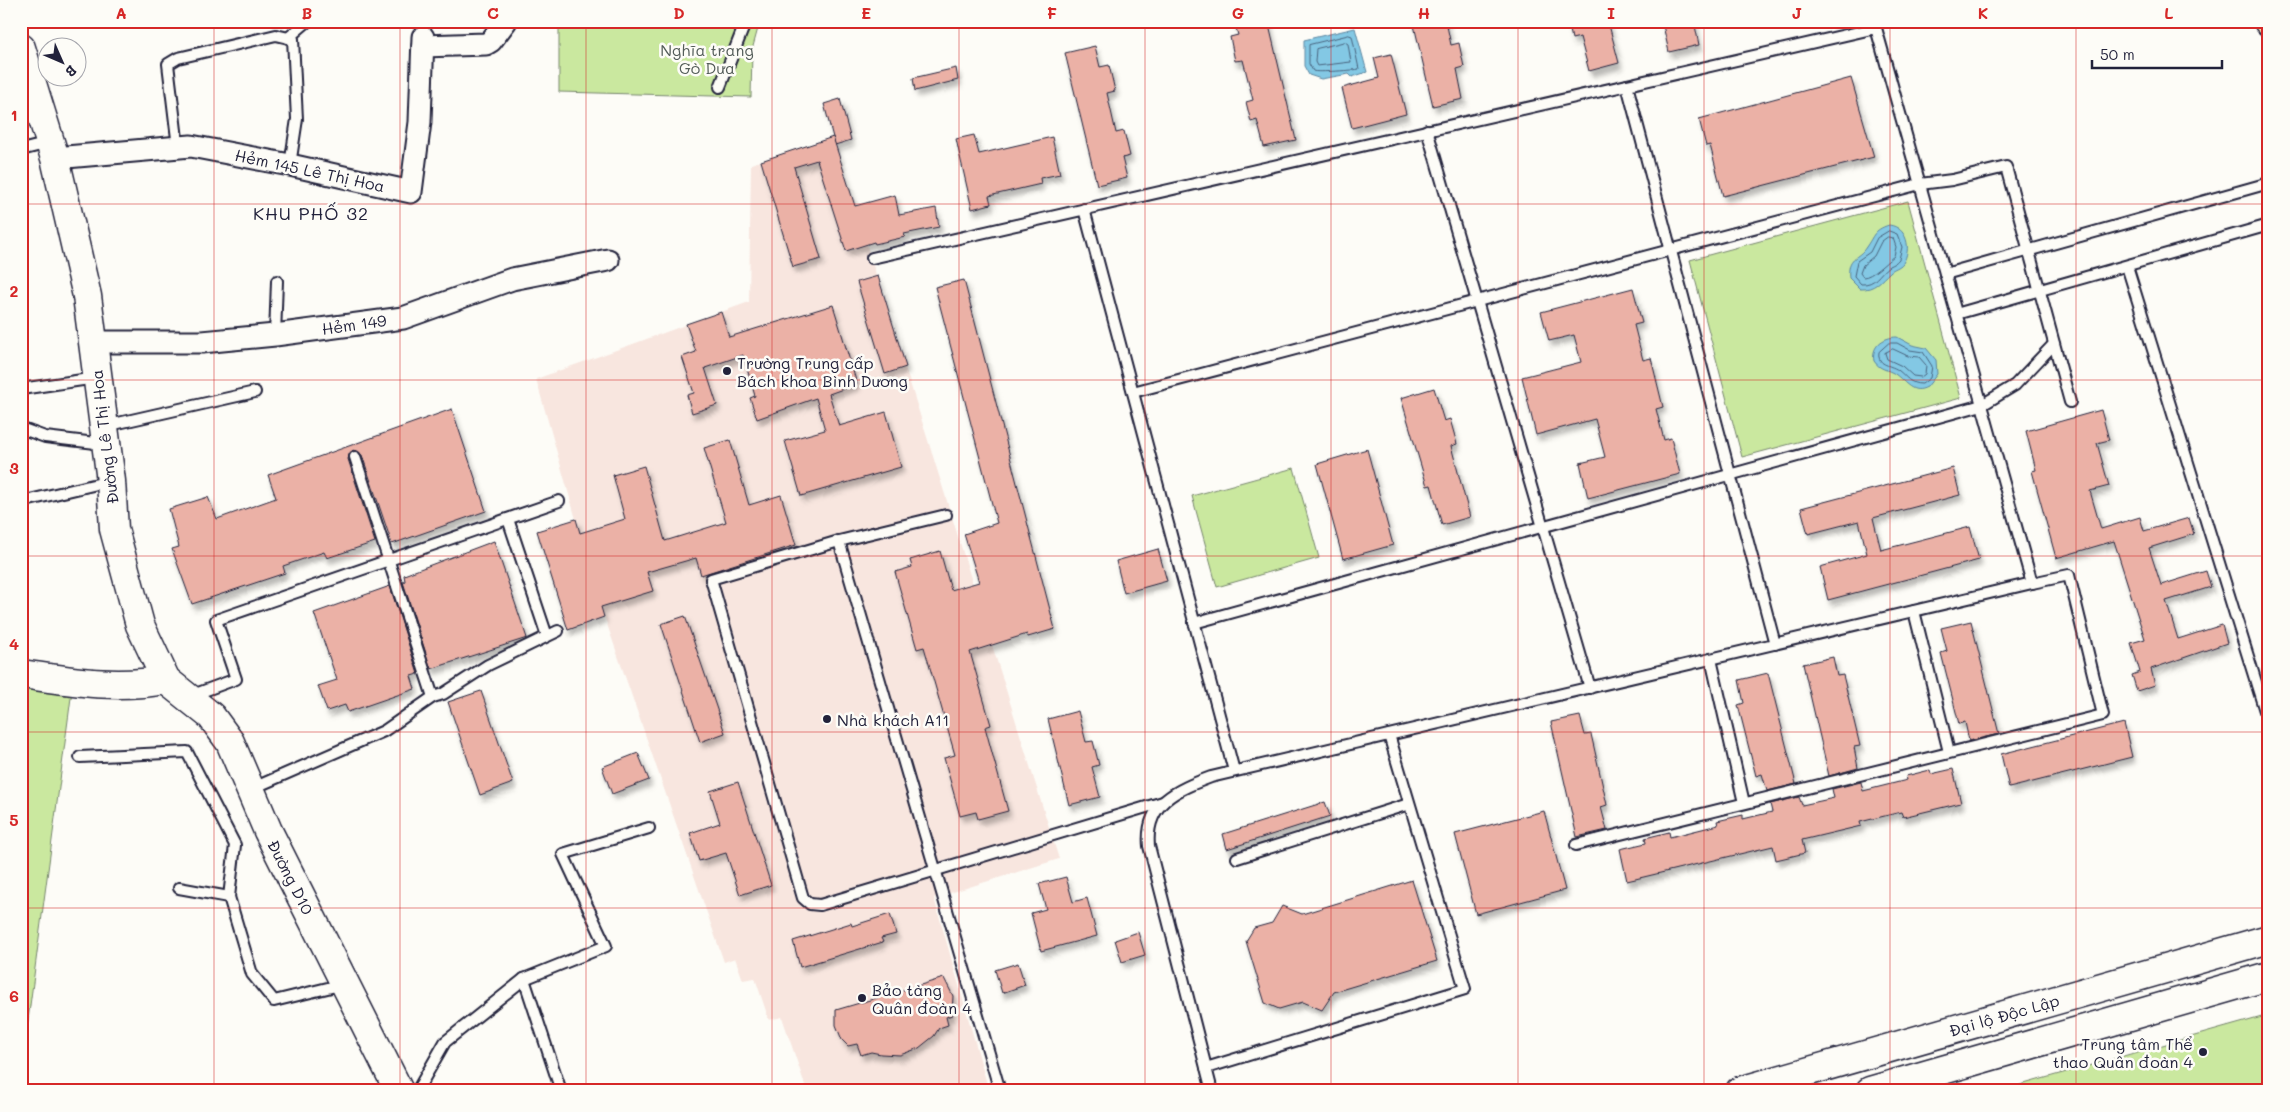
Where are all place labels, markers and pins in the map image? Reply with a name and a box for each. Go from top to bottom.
place label: Trường Trung cấp Bách khoa Bình Dương [737,352,908,391]
marker: Trường Trung cấp Bách khoa Bình Dương [721,365,733,377]
place label: Nhà khách A11 [837,709,949,730]
marker: Nhà khách A11 [821,713,833,725]
place label: Bảo tàng Quân đoàn 4 [872,979,972,1018]
marker: Bảo tàng Quân đoàn 4 [856,992,868,1004]
place label: Trung tâm Thể thao Quân đoàn 4 [2053,1033,2194,1072]
marker: Trung tâm Thể thao Quân đoàn 4 [2197,1046,2209,1058]

